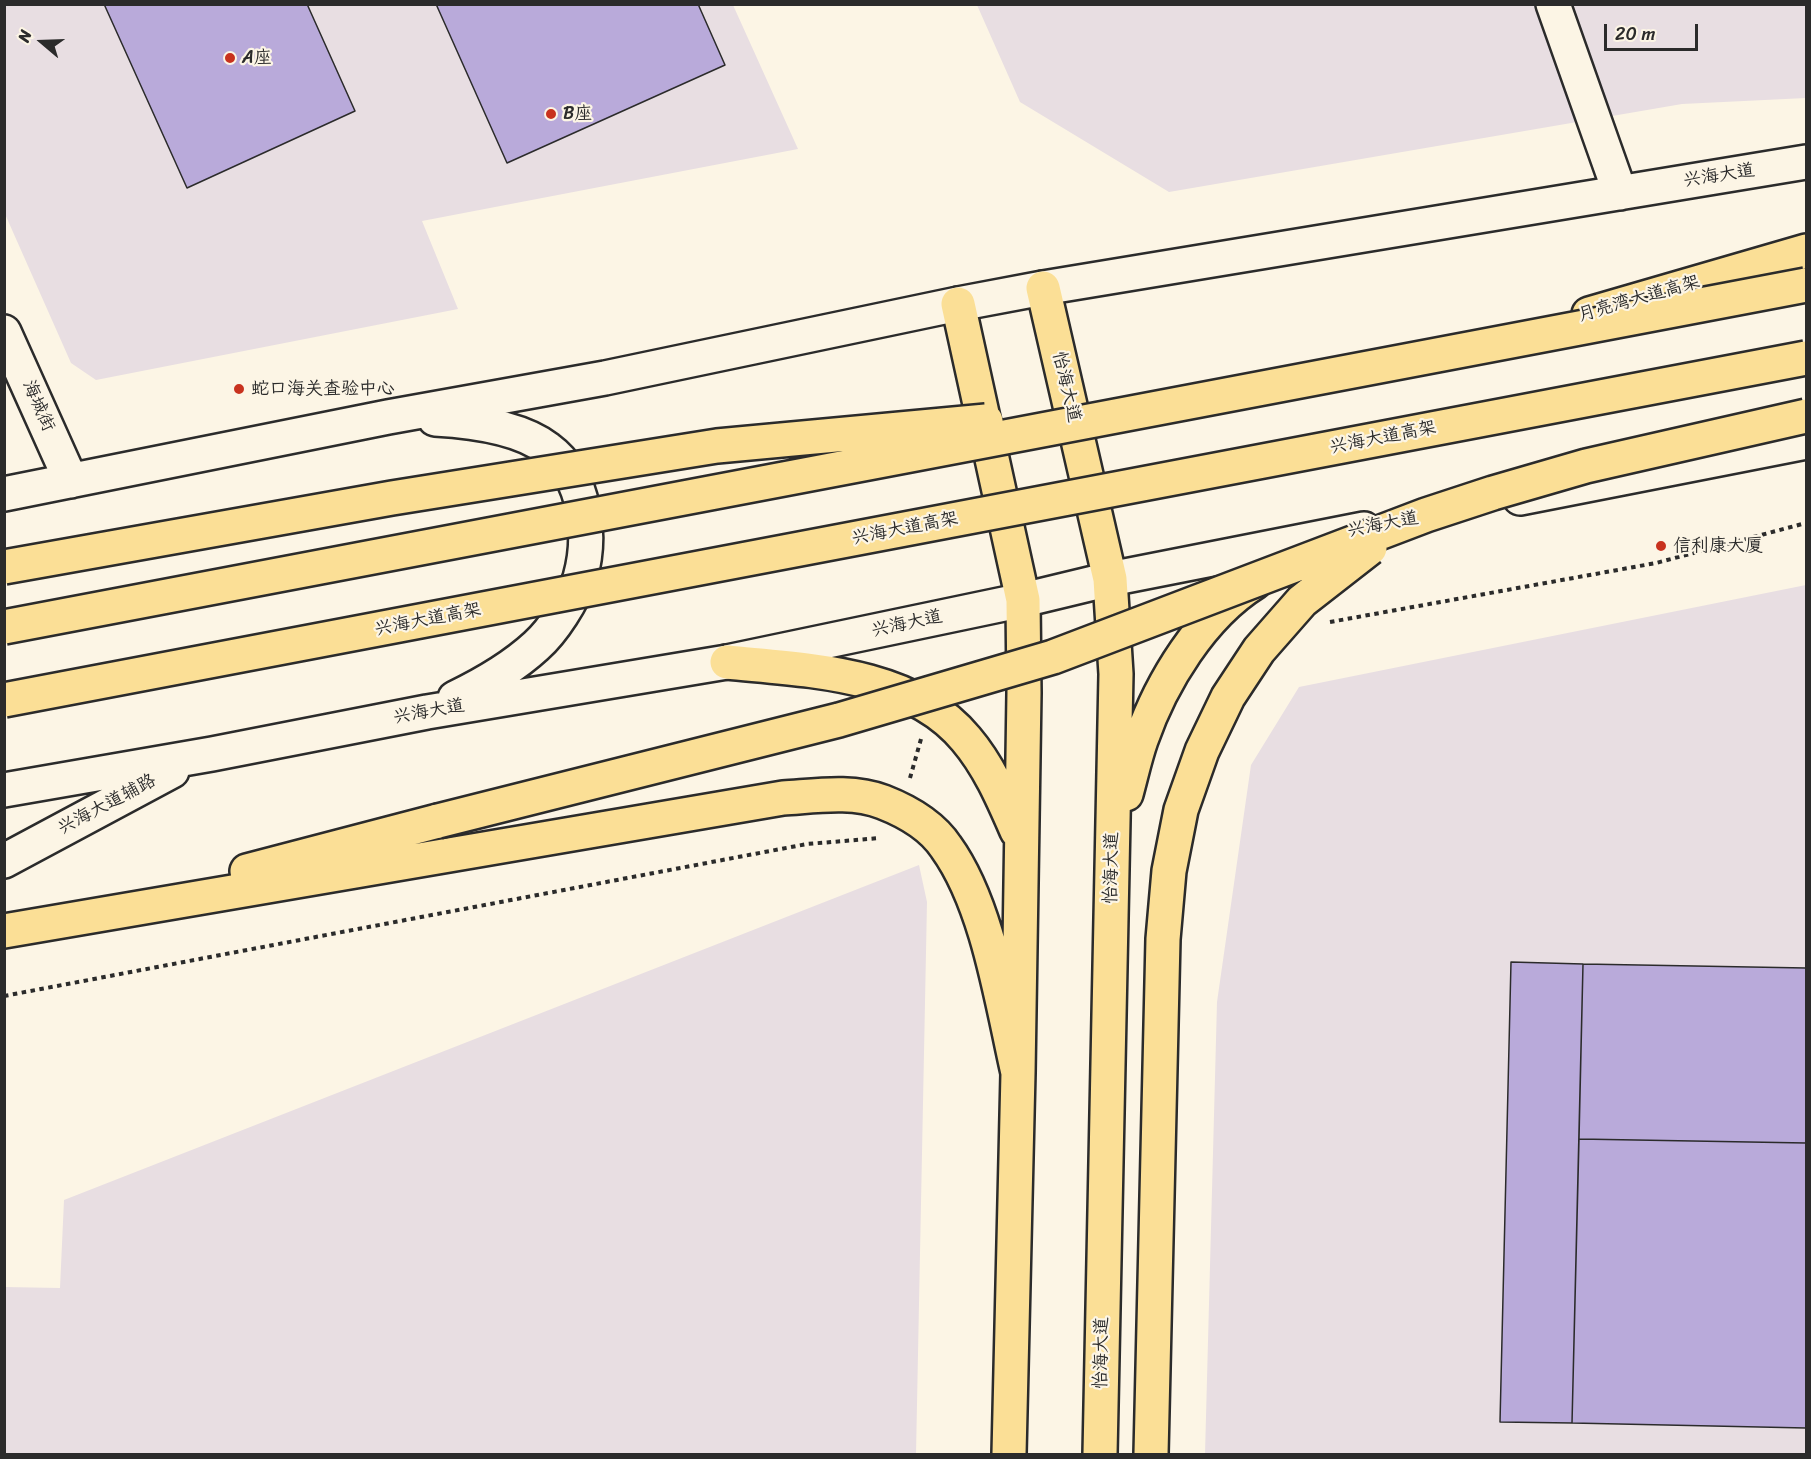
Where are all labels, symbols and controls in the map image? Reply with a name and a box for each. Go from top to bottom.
north arrow [12,12,72,72]
scale bar [1607,12,1702,50]
text: 20 m [1615,18,1655,50]
text: N [9,26,40,46]
place label: A座 [242,47,272,69]
marker: A座 [223,51,237,65]
place label: B座 [563,103,592,125]
marker: B座 [544,107,558,121]
street label: 兴海大道 [1682,160,1756,192]
street label: 月亮湾大道高架 [1575,271,1703,327]
street label: 怡海大道 [1047,349,1085,425]
street label: 海城街 [17,377,59,435]
place label: 蛇口海关查验中心 [251,378,395,400]
marker: 蛇口海关查验中心 [232,382,246,396]
street label: 兴海大道高架 [1328,417,1438,459]
street label: 兴海大道高架 [850,508,960,550]
street label: 兴海大道 [1346,508,1420,542]
place label: 信利康大厦 [1673,535,1763,557]
marker: 信利康大厦 [1654,539,1668,553]
street label: 兴海大道高架 [373,599,483,641]
street label: 兴海大道 [870,606,944,642]
street label: 兴海大道 [392,695,466,729]
street label: 兴海大道辅路 [54,770,160,840]
street label: 怡海大道 [1101,832,1123,904]
street label: 怡海大道 [1091,1317,1113,1389]

